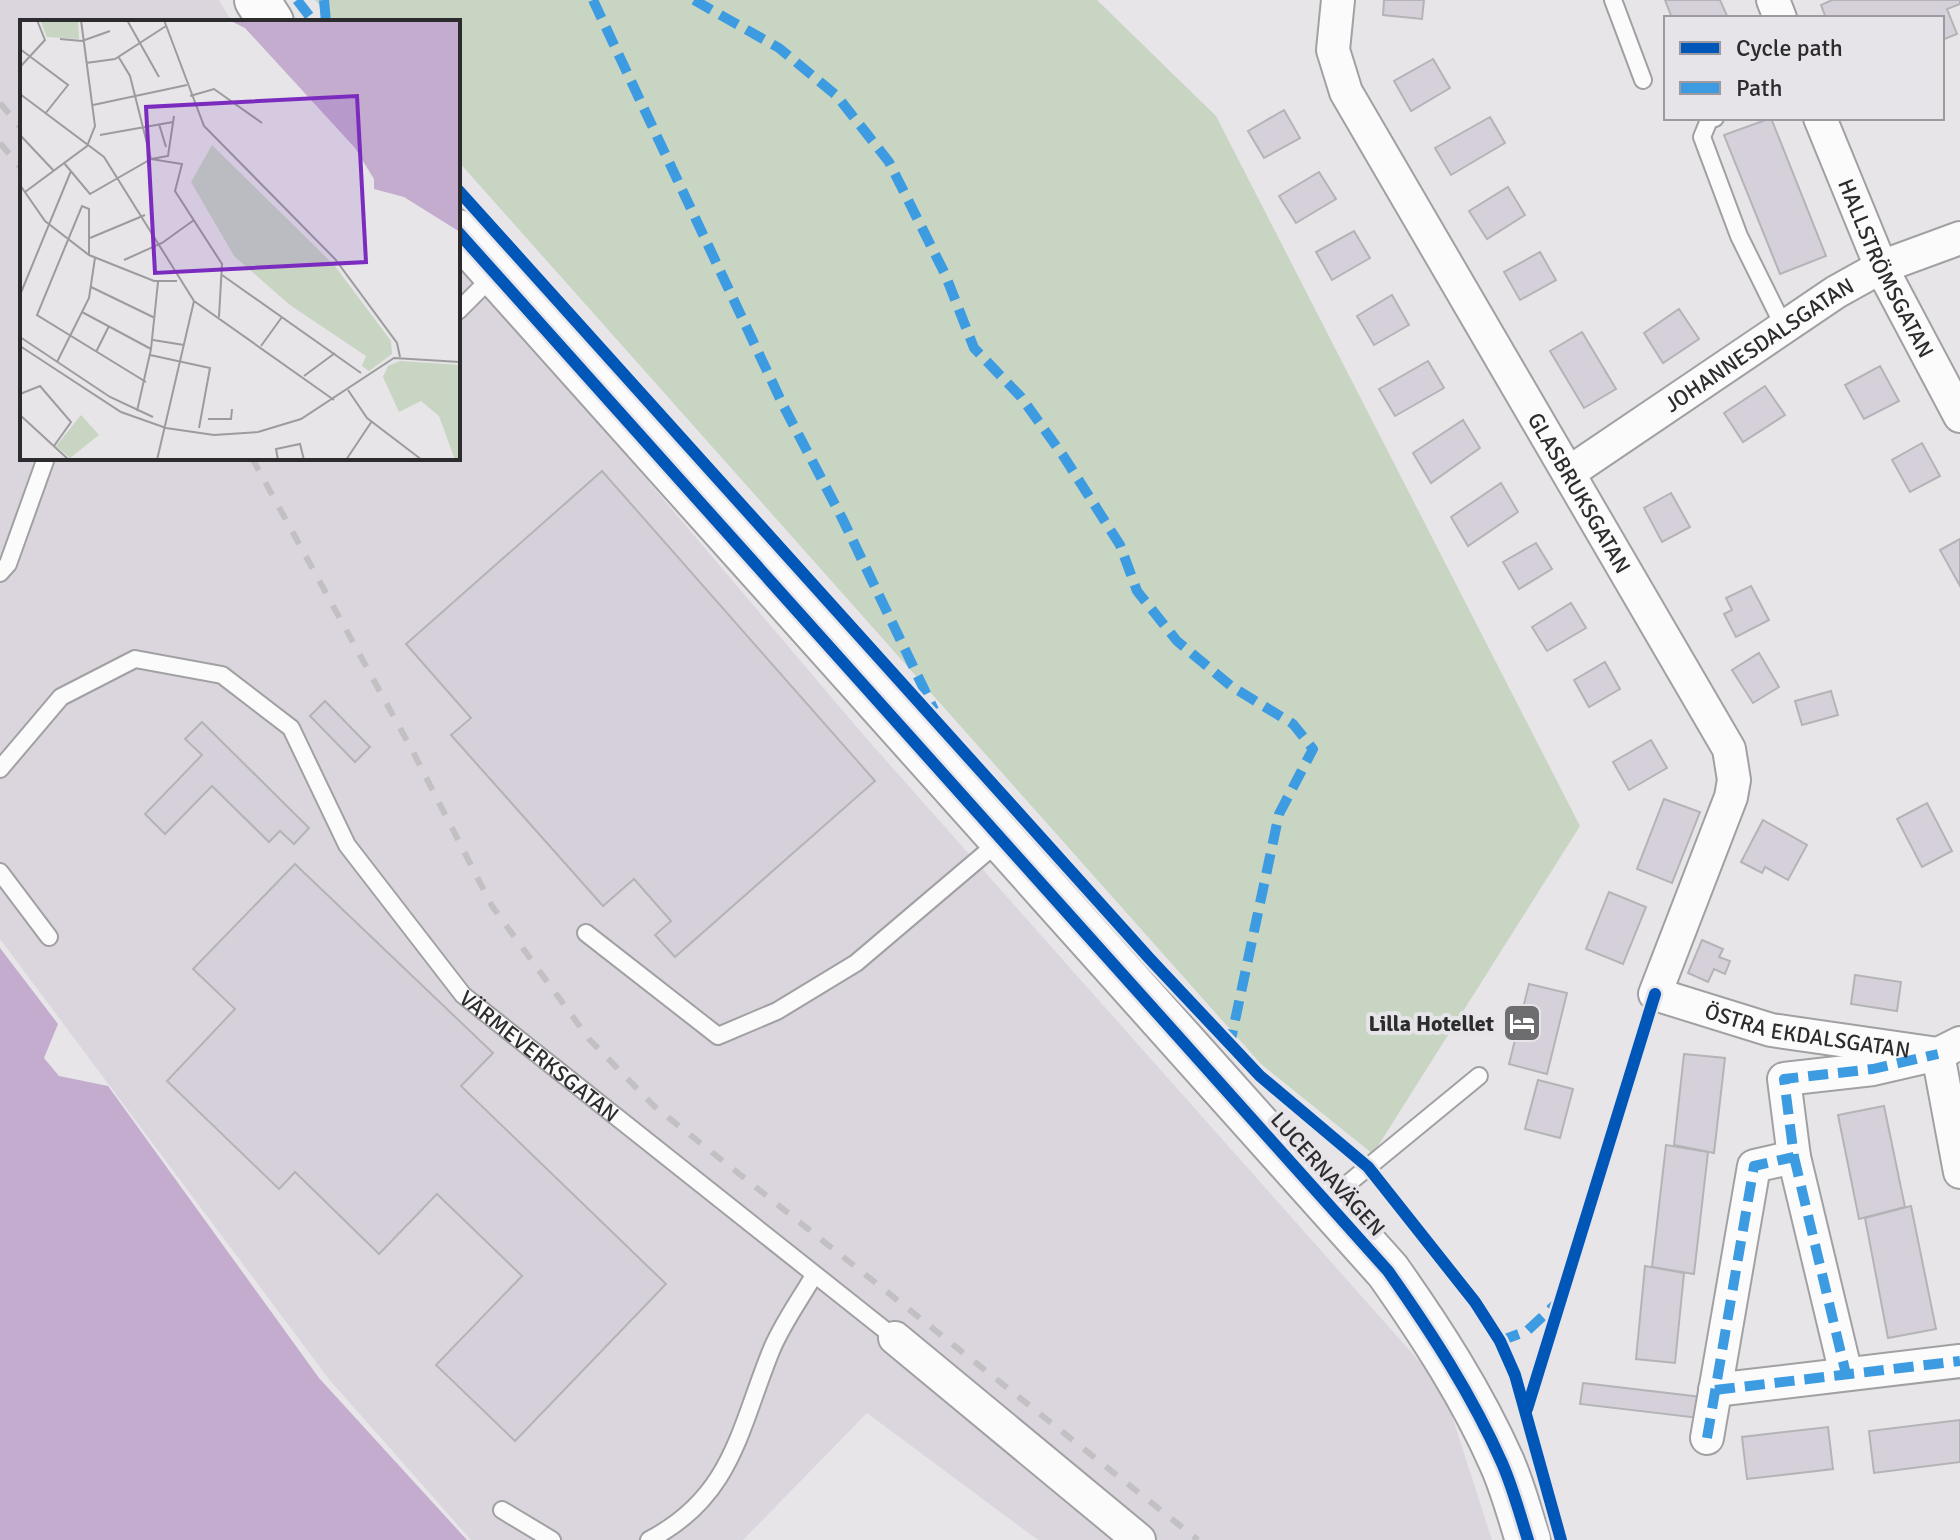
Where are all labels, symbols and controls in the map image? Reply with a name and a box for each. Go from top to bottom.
legend [1664,16,1944,120]
inset map [20,20,460,460]
text: Cycle path [1736,33,1843,63]
text: Path [1736,73,1782,103]
street label: HALLSTRÖMSGATAN [1833,175,1940,362]
street label: JOHANNESDALSGATAN [1659,272,1858,418]
street label: GLASBRUKSGATAN [1522,407,1637,578]
street label: VÄRMEVERKSGATAN [454,984,625,1127]
street label: ÖSTRA EKDALSGATAN [1702,997,1912,1063]
hotel icon: Lilla Hotellet [1501,1002,1543,1044]
place label: Lilla Hotellet [1368,1010,1494,1037]
street label: LUCERNAVÄGEN [1265,1106,1391,1242]

